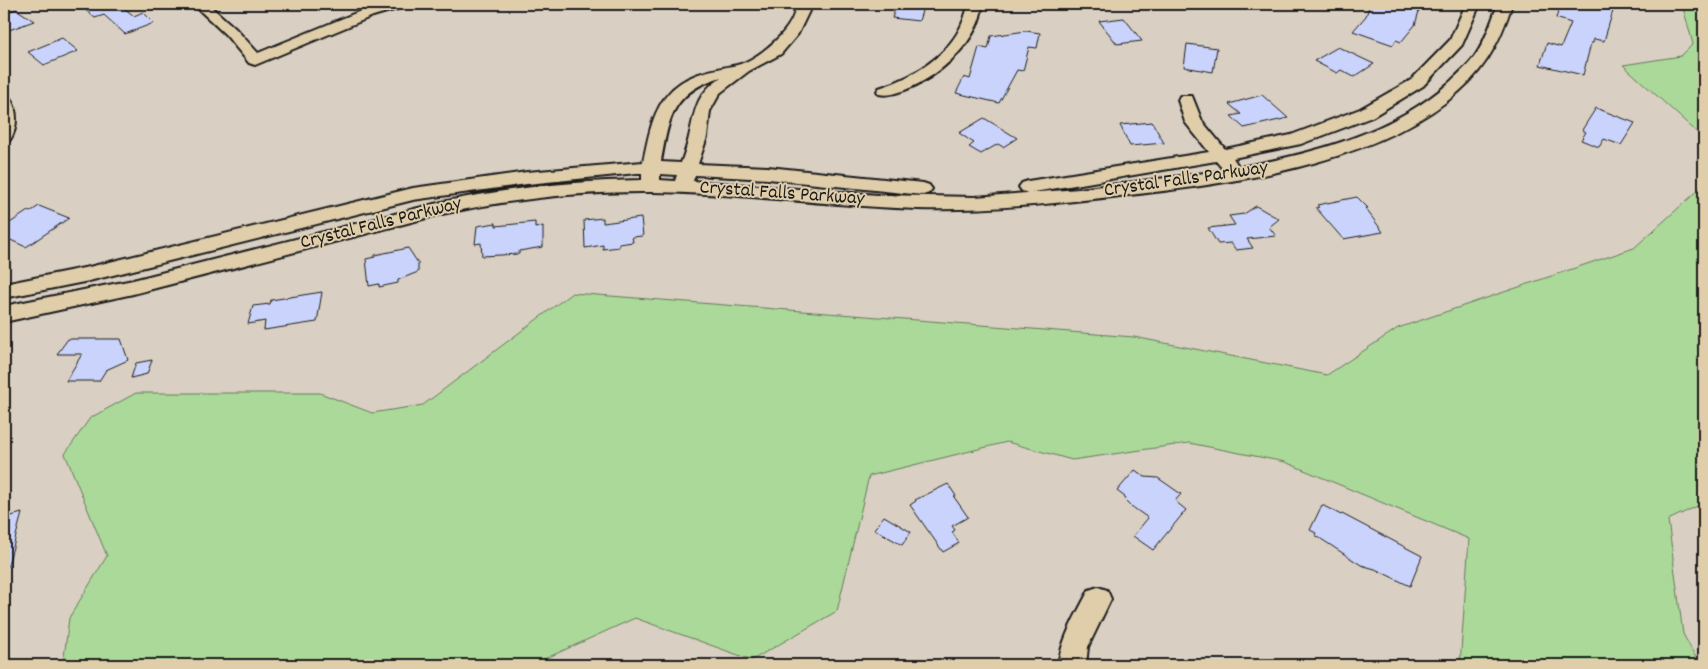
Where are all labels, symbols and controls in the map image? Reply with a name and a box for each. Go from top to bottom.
street label: Crystal Falls Parkway [1102,155,1271,205]
street label: Crystal Falls Parkway [699,174,866,214]
street label: Crystal Falls Parkway [297,190,465,258]

